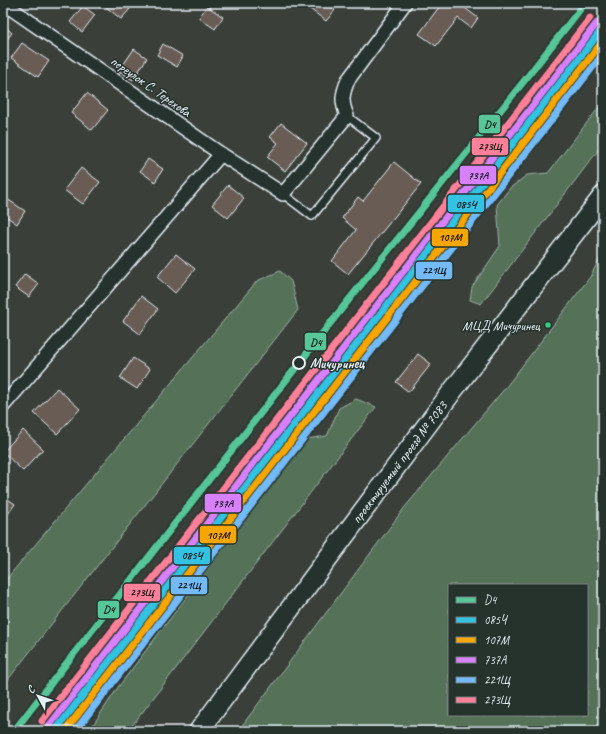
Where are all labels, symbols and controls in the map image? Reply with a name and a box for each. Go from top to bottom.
street label: переулок С. Терехова [107,52,195,121]
line badge: D4 [478,114,501,134]
text: D4 [484,117,498,131]
line badge: 273Щ [471,137,509,156]
text: 273Щ [478,139,503,153]
line badge: 737А [459,165,497,185]
text: 737А [468,168,490,182]
line badge: 085Ч [447,194,485,213]
text: 085Ч [456,197,478,211]
line badge: 107М [431,228,469,247]
text: 107М [439,230,463,244]
line badge: 221Щ [415,261,453,280]
text: 221Щ [422,263,447,277]
place label: МЦД Мичуринец [462,318,541,334]
marker: МЦД Мичуринец [543,320,553,330]
line badge: D4 [304,332,327,351]
text: D4 [310,335,324,349]
place label: Мичуринец [310,355,365,372]
marker: Мичуринец [292,356,306,370]
street label: проектируемый проезд № 7083 [348,396,452,527]
line badge: 737А [204,493,242,513]
text: 737А [213,496,235,510]
line badge: 107М [199,525,237,544]
text: 107М [207,528,231,542]
line badge: 085Ч [173,546,211,565]
text: 085Ч [182,548,204,562]
line badge: 221Щ [170,576,208,595]
text: 221Щ [177,578,202,592]
line badge: 273Щ [123,583,161,602]
legend [448,584,588,716]
text: 273Щ [130,585,155,599]
text: D4 [484,592,498,608]
line badge: D4 [97,600,120,619]
text: D4 [103,602,117,616]
text: 085Ч [484,612,508,628]
text: 107М [484,632,510,648]
text: 737А [484,652,507,668]
text: 221Щ [484,672,511,688]
north arrow [18,676,58,716]
text: С [23,682,38,696]
text: 273Щ [484,692,511,708]

